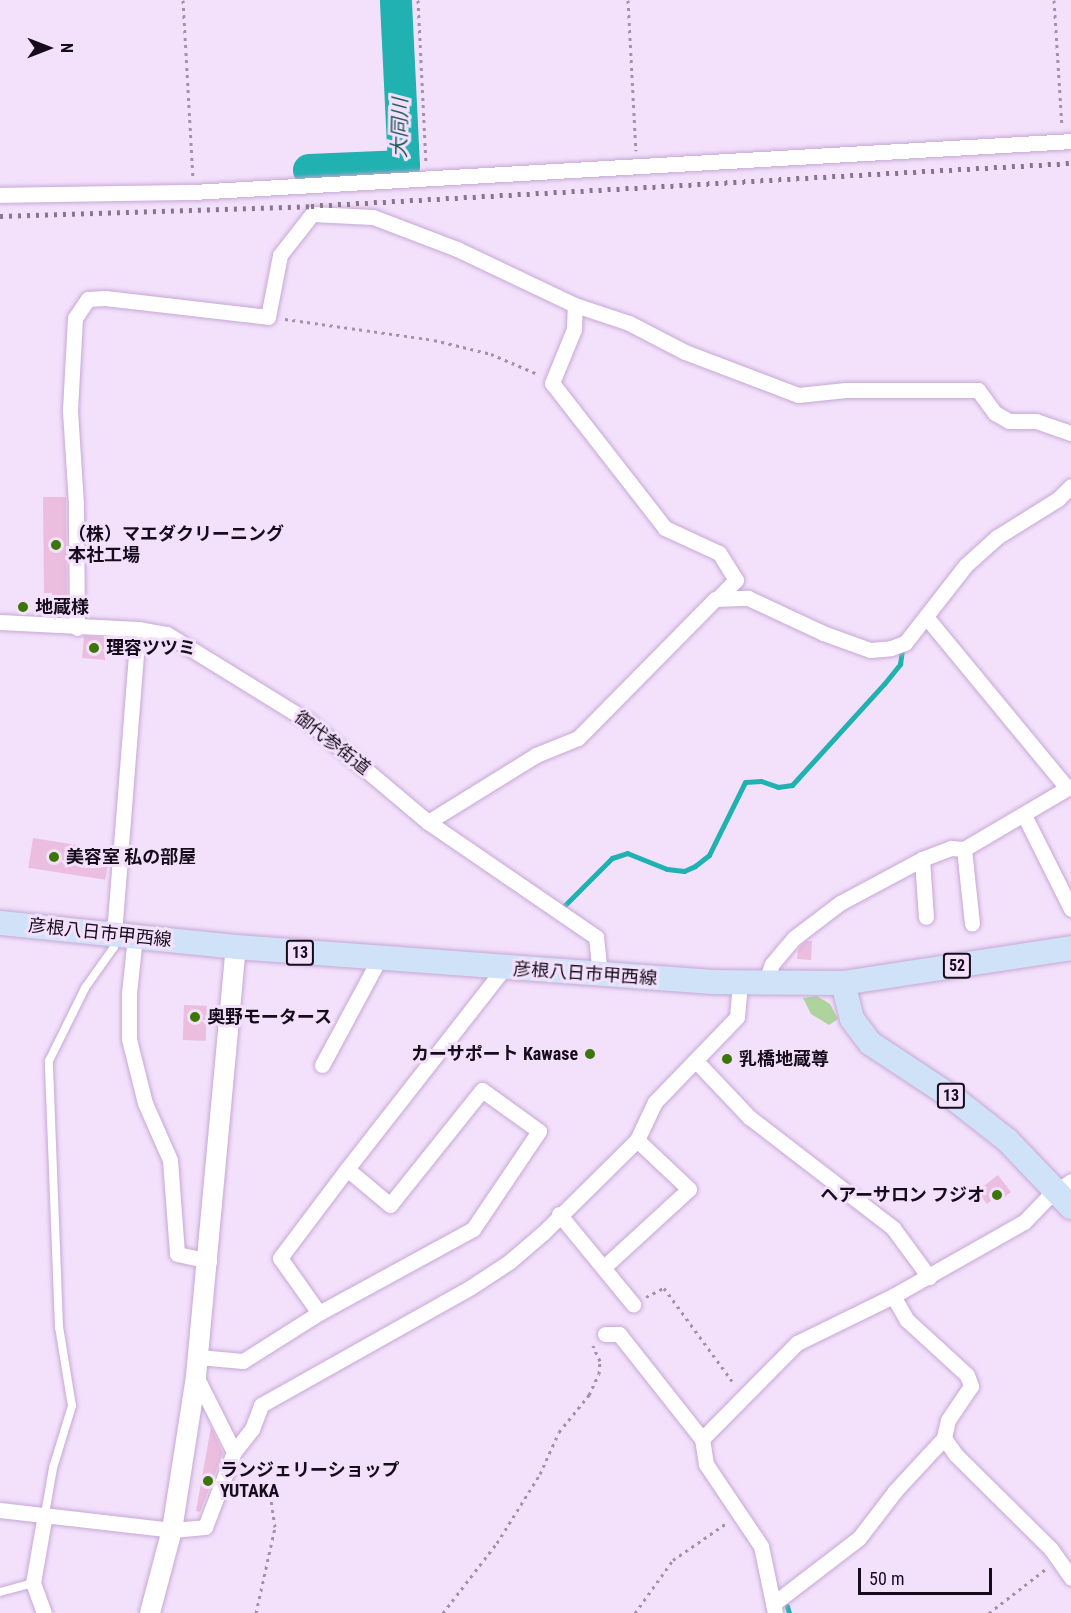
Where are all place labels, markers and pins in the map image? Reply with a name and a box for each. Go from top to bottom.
place label: （株）マエダクリーニング 本社工場 [68,524,284,566]
marker: （株）マエダクリーニング 本社工場 [49,538,63,552]
place label: 地蔵様 [35,596,89,618]
marker: 地蔵様 [16,600,30,614]
place label: 理容ツツミ [106,637,196,659]
marker: 理容ツツミ [87,641,101,655]
place label: 美容室 私の部屋 [66,846,196,868]
marker: 美容室 私の部屋 [47,850,61,864]
place label: 奥野モータース [207,1006,333,1028]
marker: 奥野モータース [188,1010,202,1024]
place label: カーサポート Kawase [411,1043,578,1065]
marker: カーサポート Kawase [583,1047,597,1061]
place label: 乳橋地蔵尊 [739,1048,829,1070]
marker: 乳橋地蔵尊 [720,1052,734,1066]
place label: ヘアーサロン フジオ [820,1184,985,1206]
marker: ヘアーサロン フジオ [990,1188,1004,1202]
place label: ランジェリーショップ YUTAKA [220,1460,400,1502]
marker: ランジェリーショップ YUTAKA [201,1474,215,1488]

